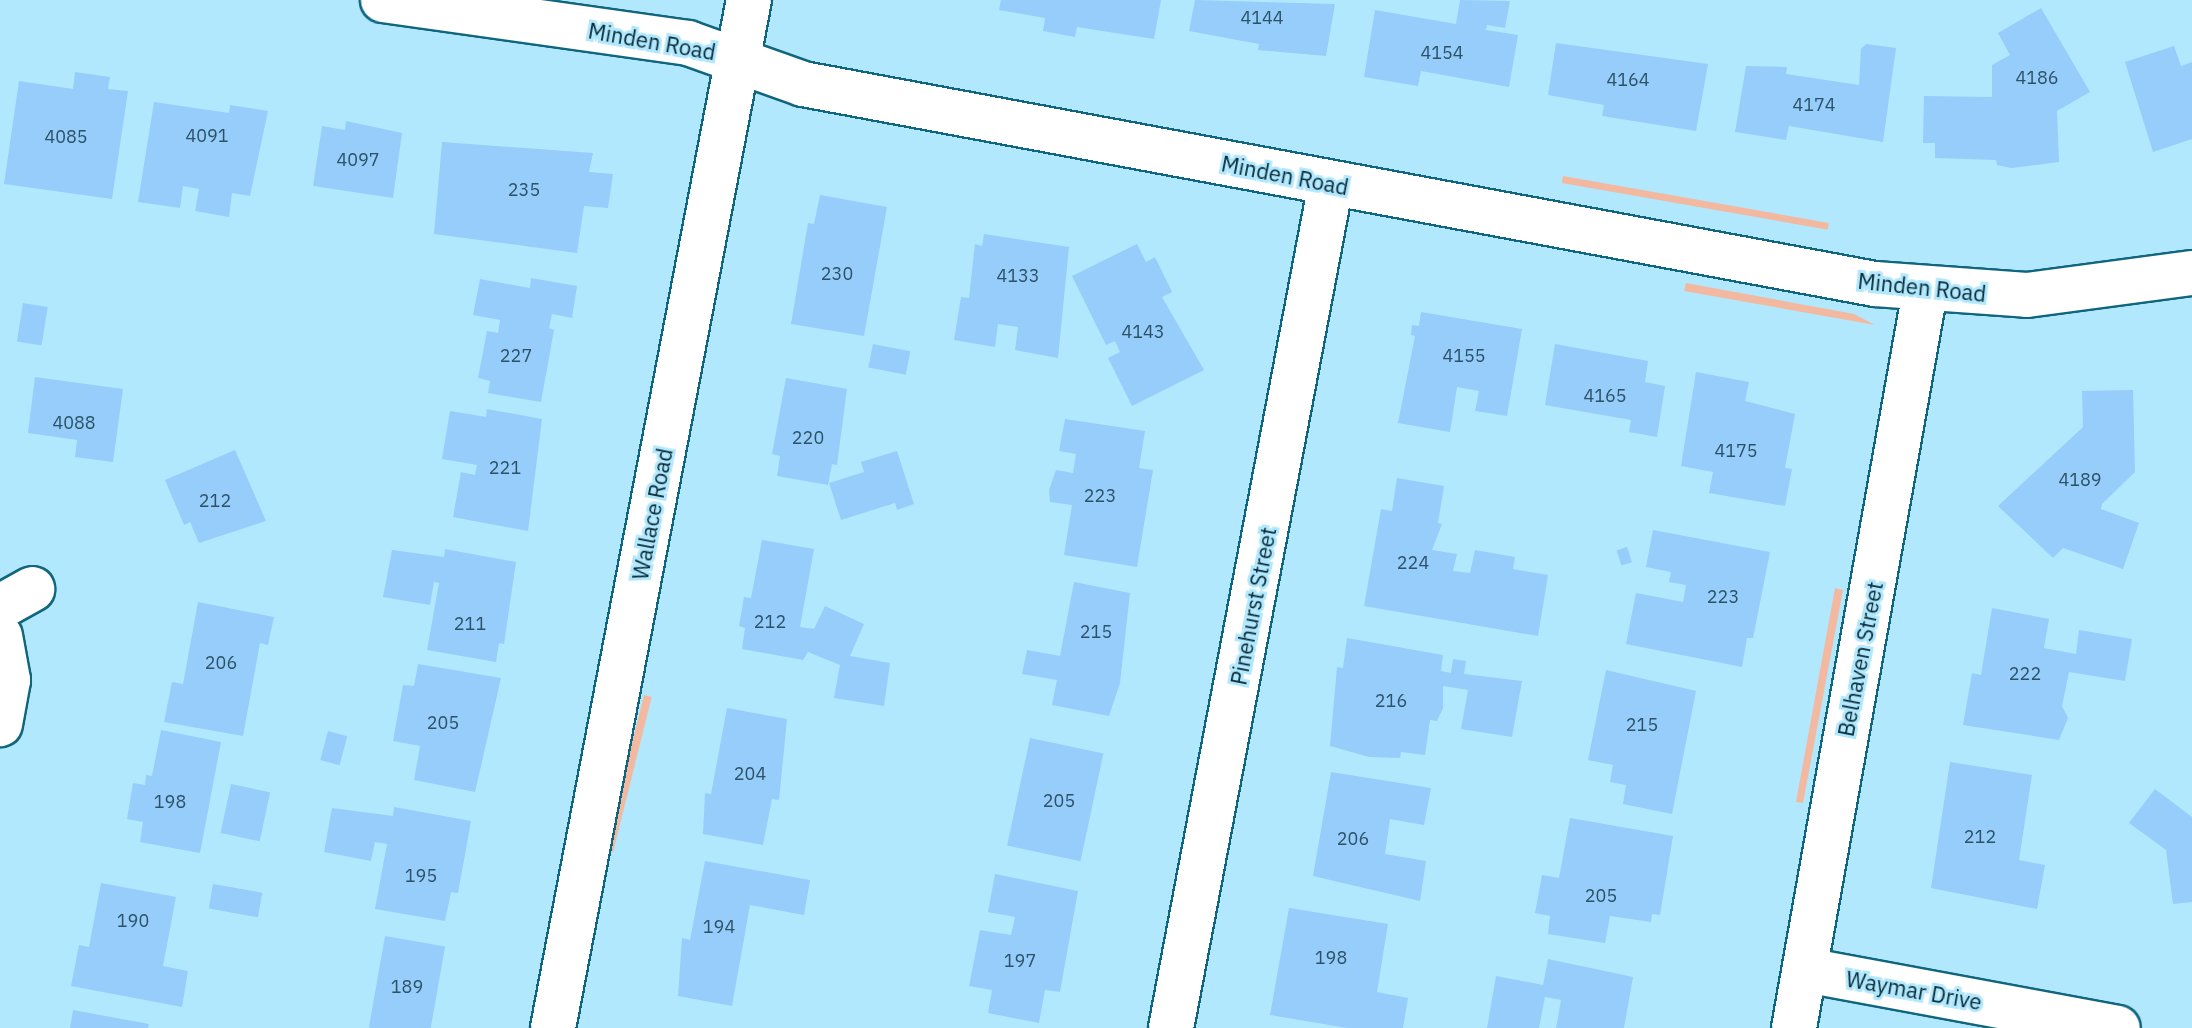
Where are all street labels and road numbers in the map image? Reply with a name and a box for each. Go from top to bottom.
street label: Minden Road [586,17,718,65]
street label: Minden Road [1219,150,1351,200]
street label: Minden Road [1856,267,1988,307]
street label: Wallace Road [626,446,678,582]
street label: Pinehurst Street [1225,525,1281,687]
street label: Belhaven Street [1832,579,1888,739]
street label: Waymar Drive [1844,965,1984,1015]

